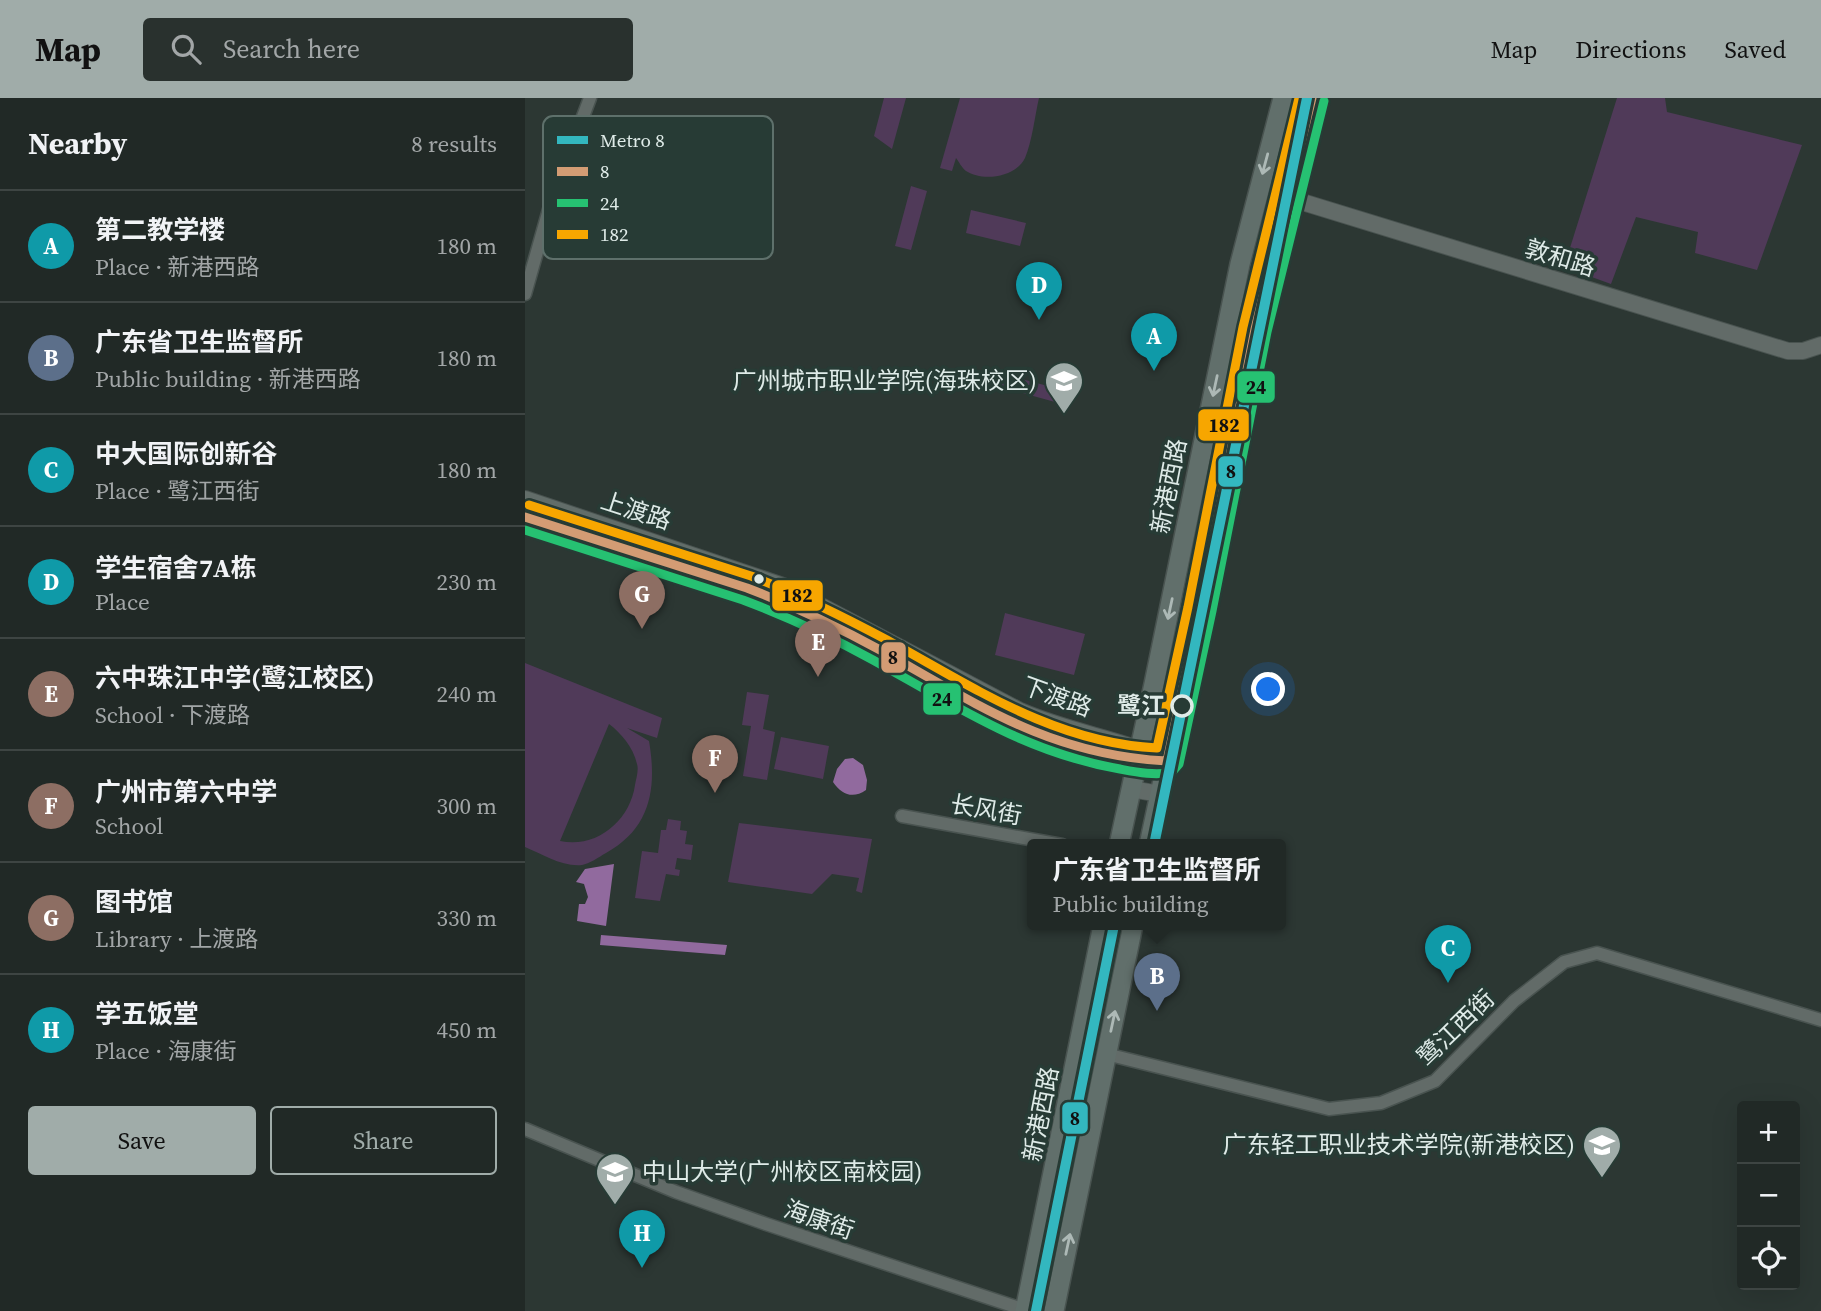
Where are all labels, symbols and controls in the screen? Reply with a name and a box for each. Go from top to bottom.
search box [143,18,633,81]
text: Map [35,27,101,72]
icon: search [167,30,205,68]
text: Search here [223,31,360,67]
text: Map [1490,33,1537,66]
text: Directions [1575,33,1686,66]
text: Saved [1724,33,1786,66]
legend [543,116,773,259]
text: Nearby [28,123,127,164]
text: Metro 8 [600,127,665,153]
text: 8 results [411,128,497,160]
one-way arrow [1257,153,1270,175]
text: 8 [600,158,610,184]
text: 24 [600,190,620,216]
text: 第二教学楼 [95,212,225,248]
text: 182 [600,221,629,247]
text: A [43,230,59,262]
text: 180 m [436,230,497,262]
street label: 敦和路 [1521,231,1599,284]
text: Place · 新港西路 [95,251,259,283]
pin: D [1016,262,1062,320]
pin: A [1131,313,1177,371]
text: 广东省卫生监督所 [95,324,303,360]
text: B [44,342,58,374]
text: 180 m [436,342,497,374]
school or university icon: 广州城市职业学院(海珠校区) [1043,360,1085,415]
text: Public building · 新港西路 [95,363,361,395]
place label: 广州城市职业学院(海珠校区) [733,364,1037,397]
line badge: 24 [1236,370,1276,404]
one-way arrow [1207,374,1221,397]
text: 24 [1246,374,1266,400]
line badge: 182 [1197,408,1250,442]
text: 182 [1209,412,1239,438]
text: 中大国际创新谷 [95,436,277,472]
street label: 新港西路 [1143,436,1194,536]
text: C [44,454,58,486]
text: 180 m [436,454,497,486]
line badge: 8 [1217,455,1244,488]
text: 8 [1226,458,1236,484]
text: Place · 鹭江西街 [95,475,259,507]
street label: 上渡路 [597,484,675,537]
text: 学生宿舍7A栋 [95,550,257,586]
text: D [43,566,59,598]
text: 230 m [436,566,497,598]
pin: G [619,571,665,629]
unlabelled marker [752,572,766,586]
line badge: 182 [771,579,824,612]
text: 182 [782,582,812,608]
text: Place [95,586,150,618]
one-way arrow [1162,597,1176,620]
pin: E [795,619,841,677]
line badge: 8 [880,641,907,674]
text: 8 [888,644,898,670]
text: 六中珠江中学(鹭江校区) [95,660,375,696]
street label: 下渡路 [1018,669,1097,724]
your location [1251,672,1285,706]
text: E [44,678,58,710]
text: 240 m [436,678,497,710]
line badge: 24 [922,682,962,716]
text: 24 [932,686,952,712]
place label: 鹭江 [1117,689,1165,722]
marker: 鹭江 [1171,695,1193,717]
text: School · 下渡路 [95,699,250,731]
pin: F [692,735,738,793]
text: 广州市第六中学 [95,774,277,810]
street label: 长风街 [948,787,1024,832]
text: F [44,790,58,822]
text: 300 m [436,790,497,822]
text: School [95,810,163,842]
popup [1027,839,1286,930]
text: 广东省卫生监督所 [1052,852,1261,888]
text: 图书馆 [95,884,173,920]
text: Public building [1052,888,1209,920]
text: G [43,902,59,934]
text: 330 m [436,902,497,934]
text: Library · 上渡路 [95,923,258,955]
pin: C [1425,925,1471,983]
pin: B [1134,953,1180,1011]
street label: 鹭江西街 [1410,982,1502,1073]
text: 学五饭堂 [95,996,199,1032]
one-way arrow [1106,1010,1120,1033]
text: H [42,1014,60,1046]
text: 450 m [436,1014,497,1046]
text: Place · 海康街 [95,1035,236,1067]
street label: 新港西路 [1015,1064,1066,1164]
line badge: 8 [1061,1101,1089,1135]
map controls [1737,1101,1800,1290]
button: + [1737,1101,1800,1164]
text: 8 [1070,1105,1080,1131]
button: Save [28,1106,256,1175]
button: Share [270,1106,497,1175]
school or university icon: 广东轻工职业技术学院(新港校区) [1581,1124,1623,1179]
place label: 广东轻工职业技术学院(新港校区) [1223,1128,1575,1161]
school or university icon: 中山大学(广州校区南校园) [594,1151,636,1206]
place label: 中山大学(广州校区南校园) [642,1155,922,1188]
button: − [1737,1164,1800,1227]
street label: 海康街 [780,1192,859,1247]
pin: H [619,1210,665,1268]
button: locate [1737,1227,1800,1290]
one-way arrow [1061,1233,1075,1256]

